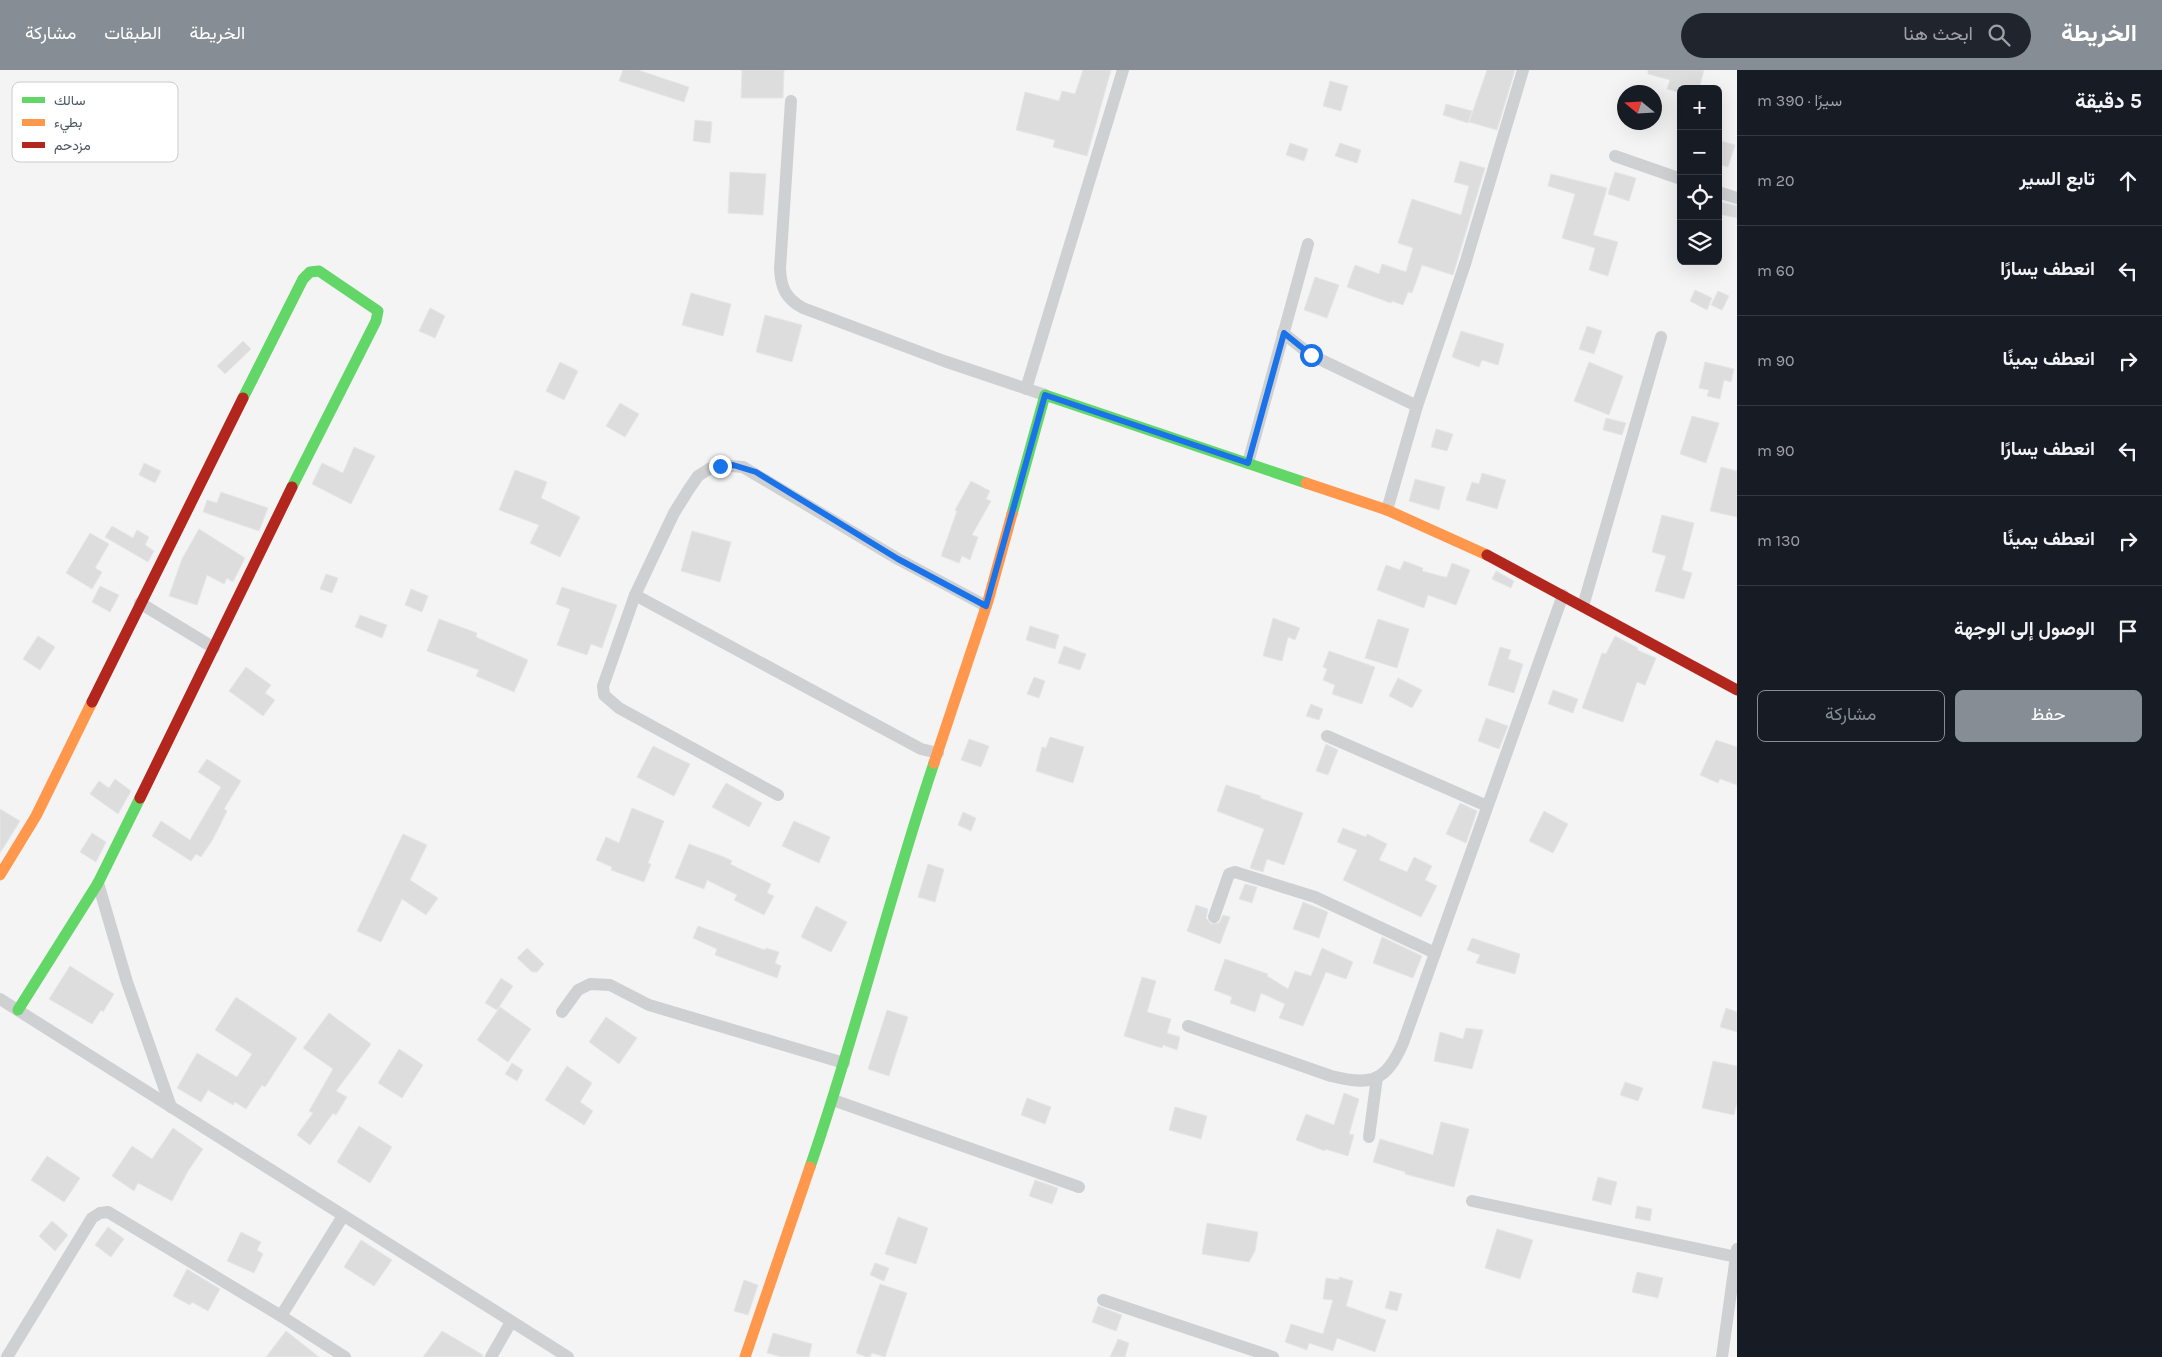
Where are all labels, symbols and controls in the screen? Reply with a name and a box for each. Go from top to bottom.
search box [1681,13,2031,58]
text: الخريطة [2061,19,2137,47]
icon: search [1985,21,2013,49]
text: مشاركة [25,22,76,44]
text: الطبقات [104,22,161,44]
text: الخريطة [189,22,245,44]
text: ابحث هنا [1903,23,1973,45]
legend [12,82,178,162]
north arrow [1617,85,1662,130]
map controls [1677,85,1722,265]
button: + [1677,85,1722,130]
text: 5 دقيقة [2075,89,2142,113]
text: سيرًا · 390 m [1757,91,1842,110]
text: سالك [54,92,85,109]
text: بطيء [54,114,82,134]
button: − [1677,130,1722,175]
text: مزدحم [54,137,91,154]
icon: ahead [2114,167,2142,195]
text: تابع السير [2019,168,2095,190]
text: 20 m [1757,171,1795,190]
button: locate [1677,175,1722,220]
button: layers [1677,220,1722,265]
icon: left [2114,257,2142,285]
text: انعطف يسارًا [2000,258,2095,280]
text: 60 m [1757,261,1794,280]
route start [1300,344,1323,367]
icon: right [2114,347,2142,375]
text: انعطف يمينًا [2003,348,2095,370]
text: 90 m [1757,351,1795,370]
icon: left [2114,437,2142,465]
text: انعطف يسارًا [2000,438,2095,460]
text: 90 m [1757,441,1795,460]
route end [709,455,732,478]
icon: right [2114,527,2142,555]
text: انعطف يمينًا [2003,528,2095,550]
text: 130 m [1757,531,1800,550]
icon: arrive [2114,617,2142,645]
text: الوصول إلى الوجهة [1954,618,2095,640]
button: مشاركة [1757,690,1945,742]
button: حفظ [1955,690,2142,742]

